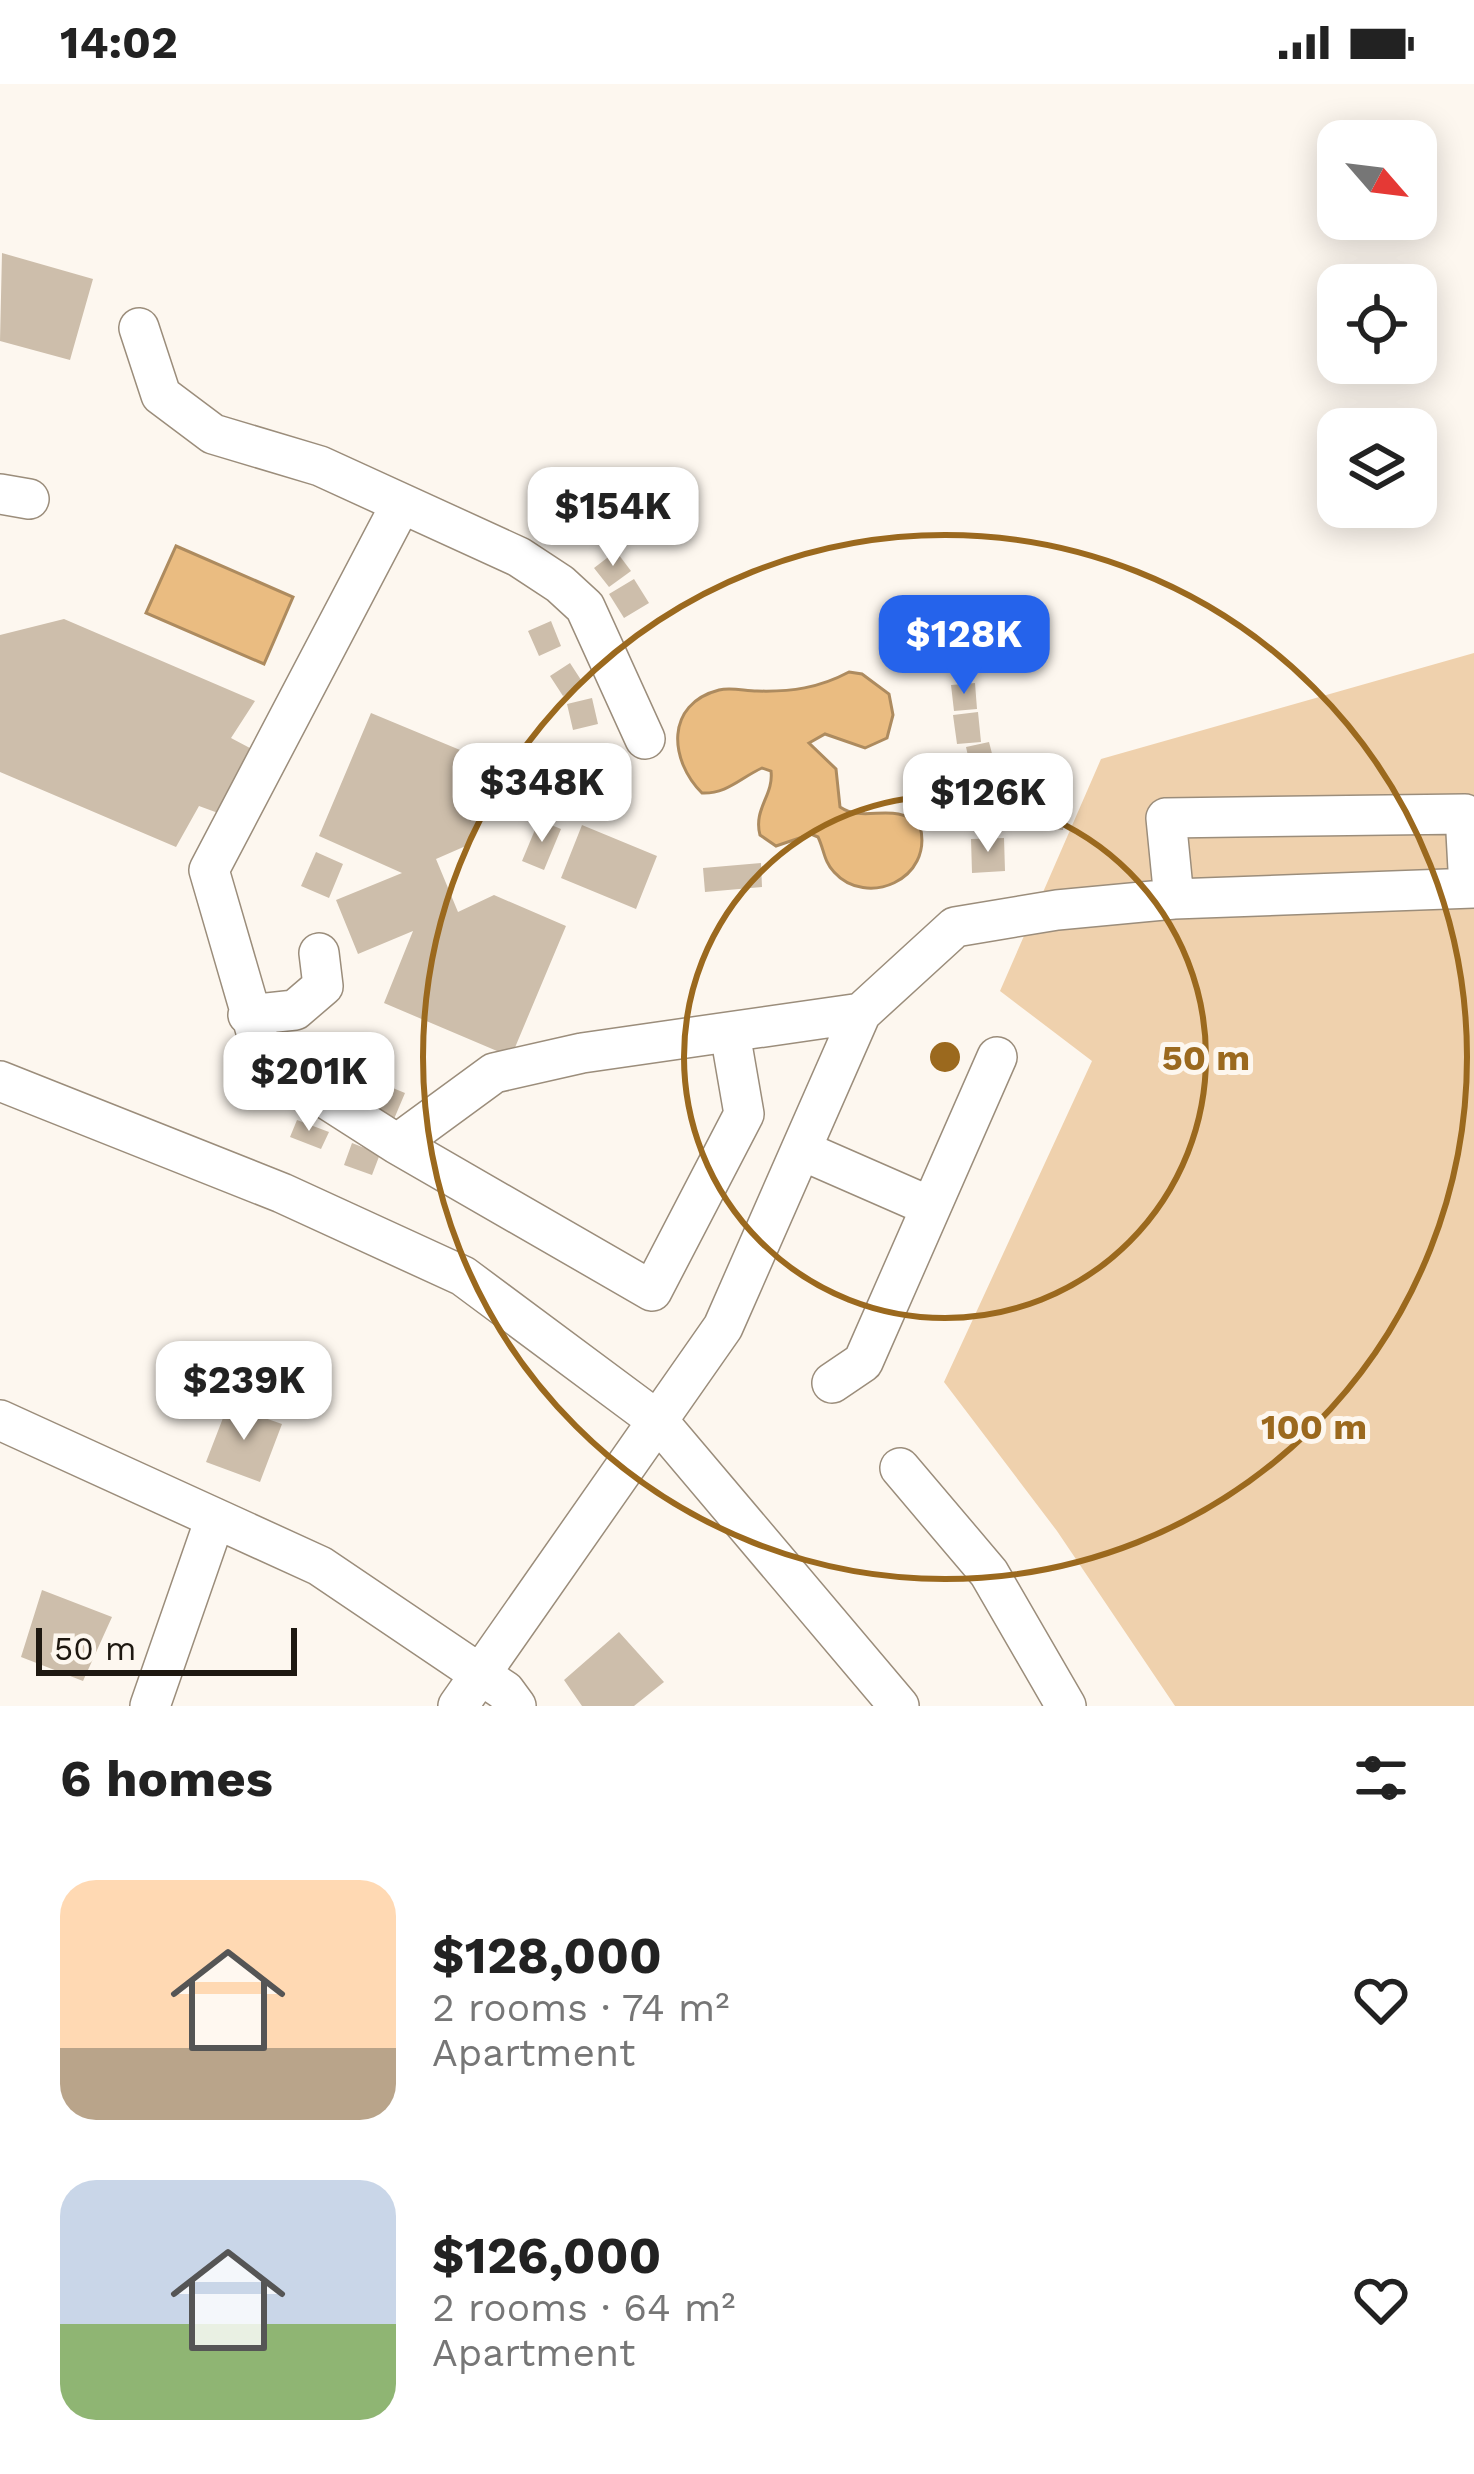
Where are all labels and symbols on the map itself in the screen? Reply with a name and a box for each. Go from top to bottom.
north arrow [1317,120,1437,240]
pin: $154K [529,467,697,569]
pin: $128K [880,595,1048,697]
pin: $348K [458,743,626,845]
pin: $126K [904,753,1072,855]
pin: $201K [225,1032,393,1134]
centre of rings [924,1036,966,1078]
text: 50 m [1162,1037,1250,1079]
pin: $239K [160,1341,328,1443]
text: 100 m [1261,1406,1367,1448]
scale bar [36,1622,297,1675]

